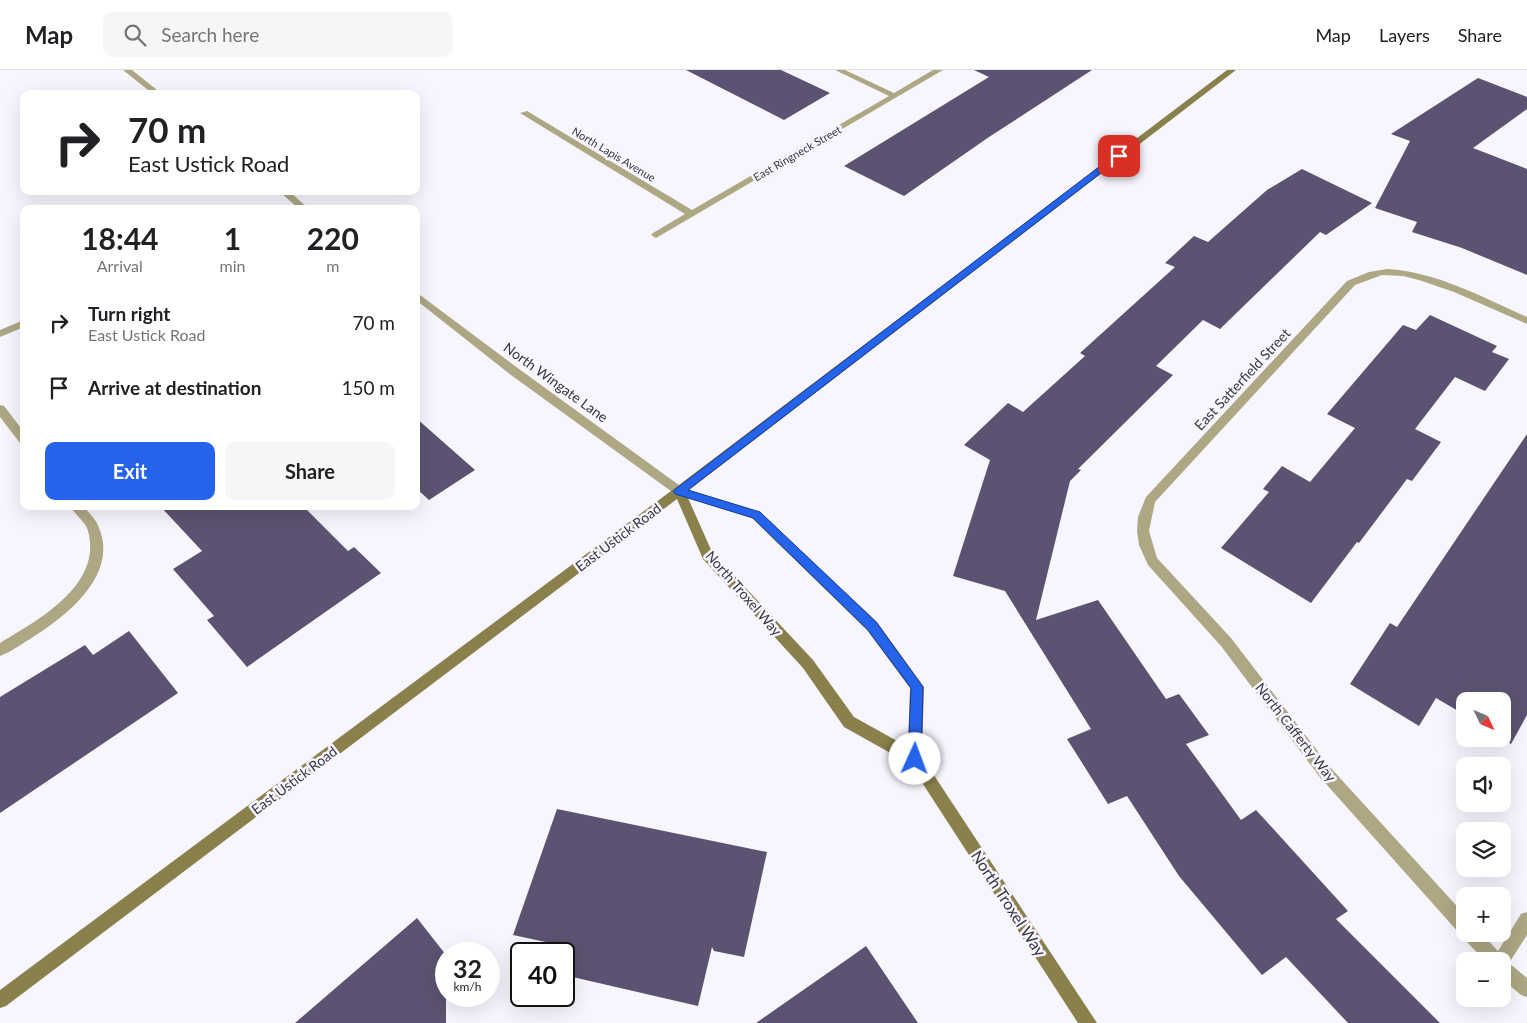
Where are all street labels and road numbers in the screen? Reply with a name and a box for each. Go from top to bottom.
street label: East Ringneck Street [751,123,843,183]
street label: North Lapis Avenue [570,124,658,184]
street label: East Satterfield Street [1190,325,1294,433]
street label: North Wingate Lane [501,338,611,426]
street label: East Ustick Road [572,499,664,575]
street label: North Troxel Way [702,547,786,640]
street label: North Cafferty Way [1252,679,1340,785]
street label: East Ustick Road [248,742,340,818]
street label: North Troxel Way [968,846,1051,960]

